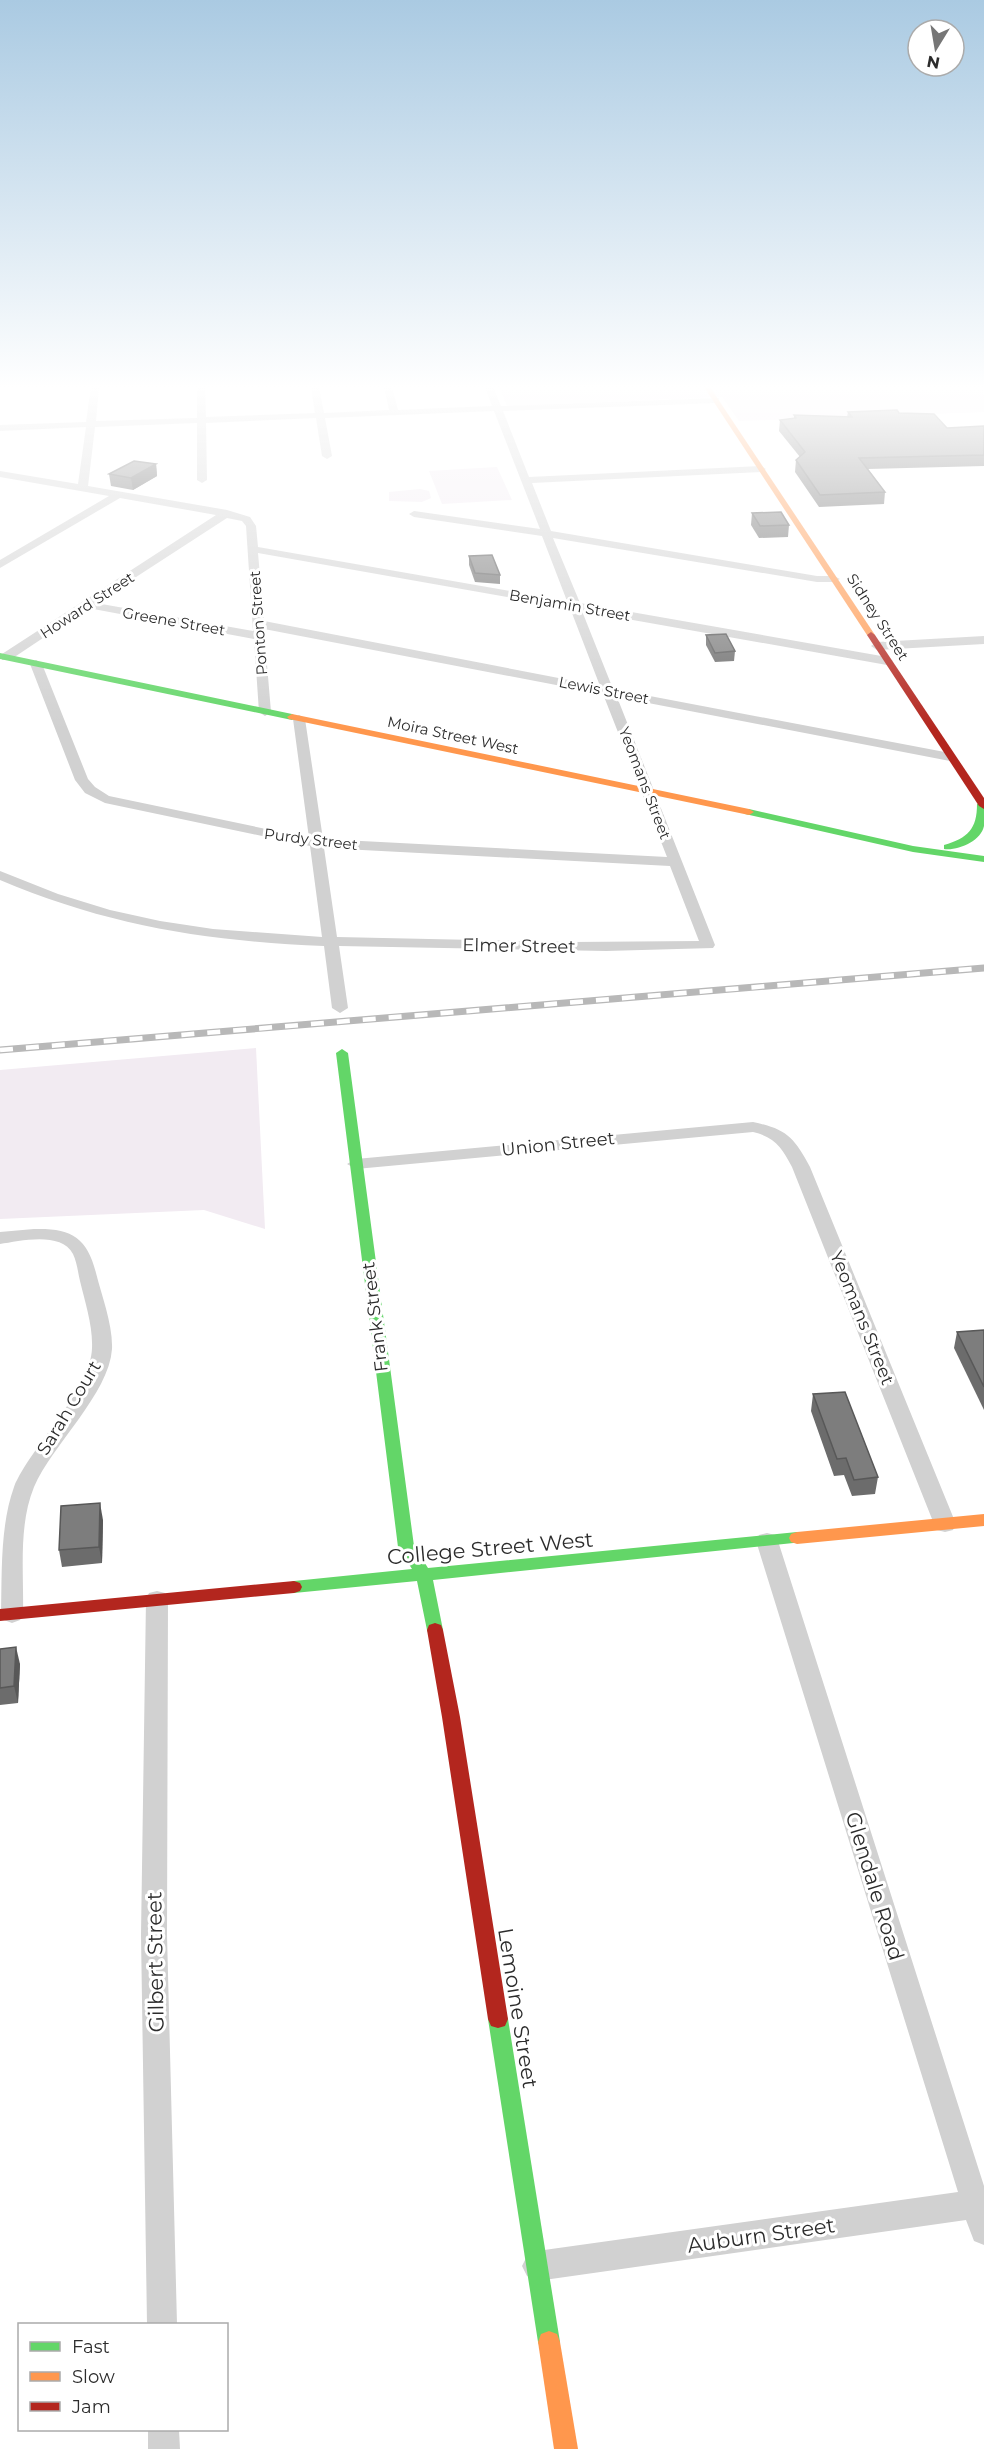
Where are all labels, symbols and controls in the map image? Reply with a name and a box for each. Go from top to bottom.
north arrow [906,18,966,78]
text: N [925,52,941,73]
street label: Howard Street [36,568,138,642]
street label: Ponton Street [245,570,271,676]
street label: Sidney Street [843,570,913,664]
street label: Benjamin Street [508,585,632,625]
street label: Greene Street [121,603,227,639]
street label: Lewis Street [557,672,651,708]
street label: Moira Street West [386,712,520,758]
street label: Yeomans Street [615,724,675,842]
street label: Purdy Street [263,824,359,854]
street label: Elmer Street [462,934,576,958]
street label: Union Street [500,1127,616,1161]
street label: Yeomans Street [825,1248,899,1388]
street label: Frank Street [357,1261,393,1373]
street label: Sarah Court [32,1357,106,1459]
street label: College Street West [386,1527,594,1569]
street label: Glendale Road [841,1809,909,1963]
street label: Gilbert Street [141,1891,169,2033]
street label: Lemoine Street [493,1926,543,2090]
street label: Auburn Street [686,2212,836,2258]
legend [18,2323,228,2431]
text: Fast [72,2336,110,2358]
text: Slow [72,2366,115,2388]
text: Jam [71,2396,111,2418]

